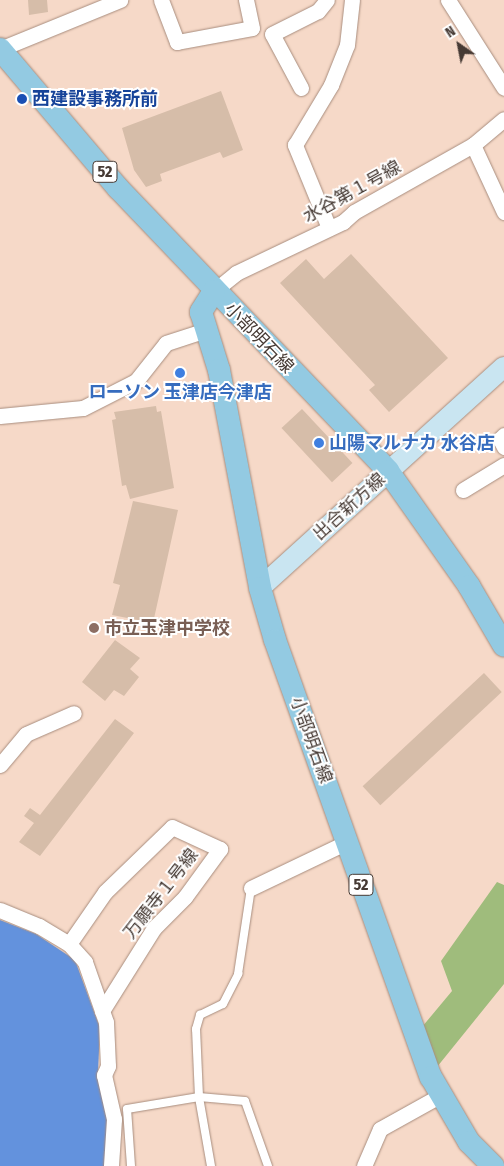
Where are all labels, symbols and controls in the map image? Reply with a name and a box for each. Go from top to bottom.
north arrow [434,20,484,70]
text: N [442,23,459,41]
place label: 西建設事務所前 [32,88,158,110]
marker: 西建設事務所前 [16,93,28,105]
street label: 水谷第１号線 [300,156,404,228]
road number: 52 [91,158,119,186]
street label: 小部明石線 [220,298,298,378]
marker: ローソン 玉津店今津店 [174,367,186,379]
place label: ローソン 玉津店今津店 [88,381,272,403]
place label: 山陽マルナカ 水谷店 [329,432,495,454]
marker: 山陽マルナカ 水谷店 [313,437,325,449]
street label: 出合新方線 [308,469,390,545]
place label: 市立玉津中学校 [104,617,230,639]
marker: 市立玉津中学校 [88,622,100,634]
street label: 小部明石線 [285,694,337,786]
street label: 万願寺１号線 [119,845,203,943]
road number: 52 [347,872,375,898]

